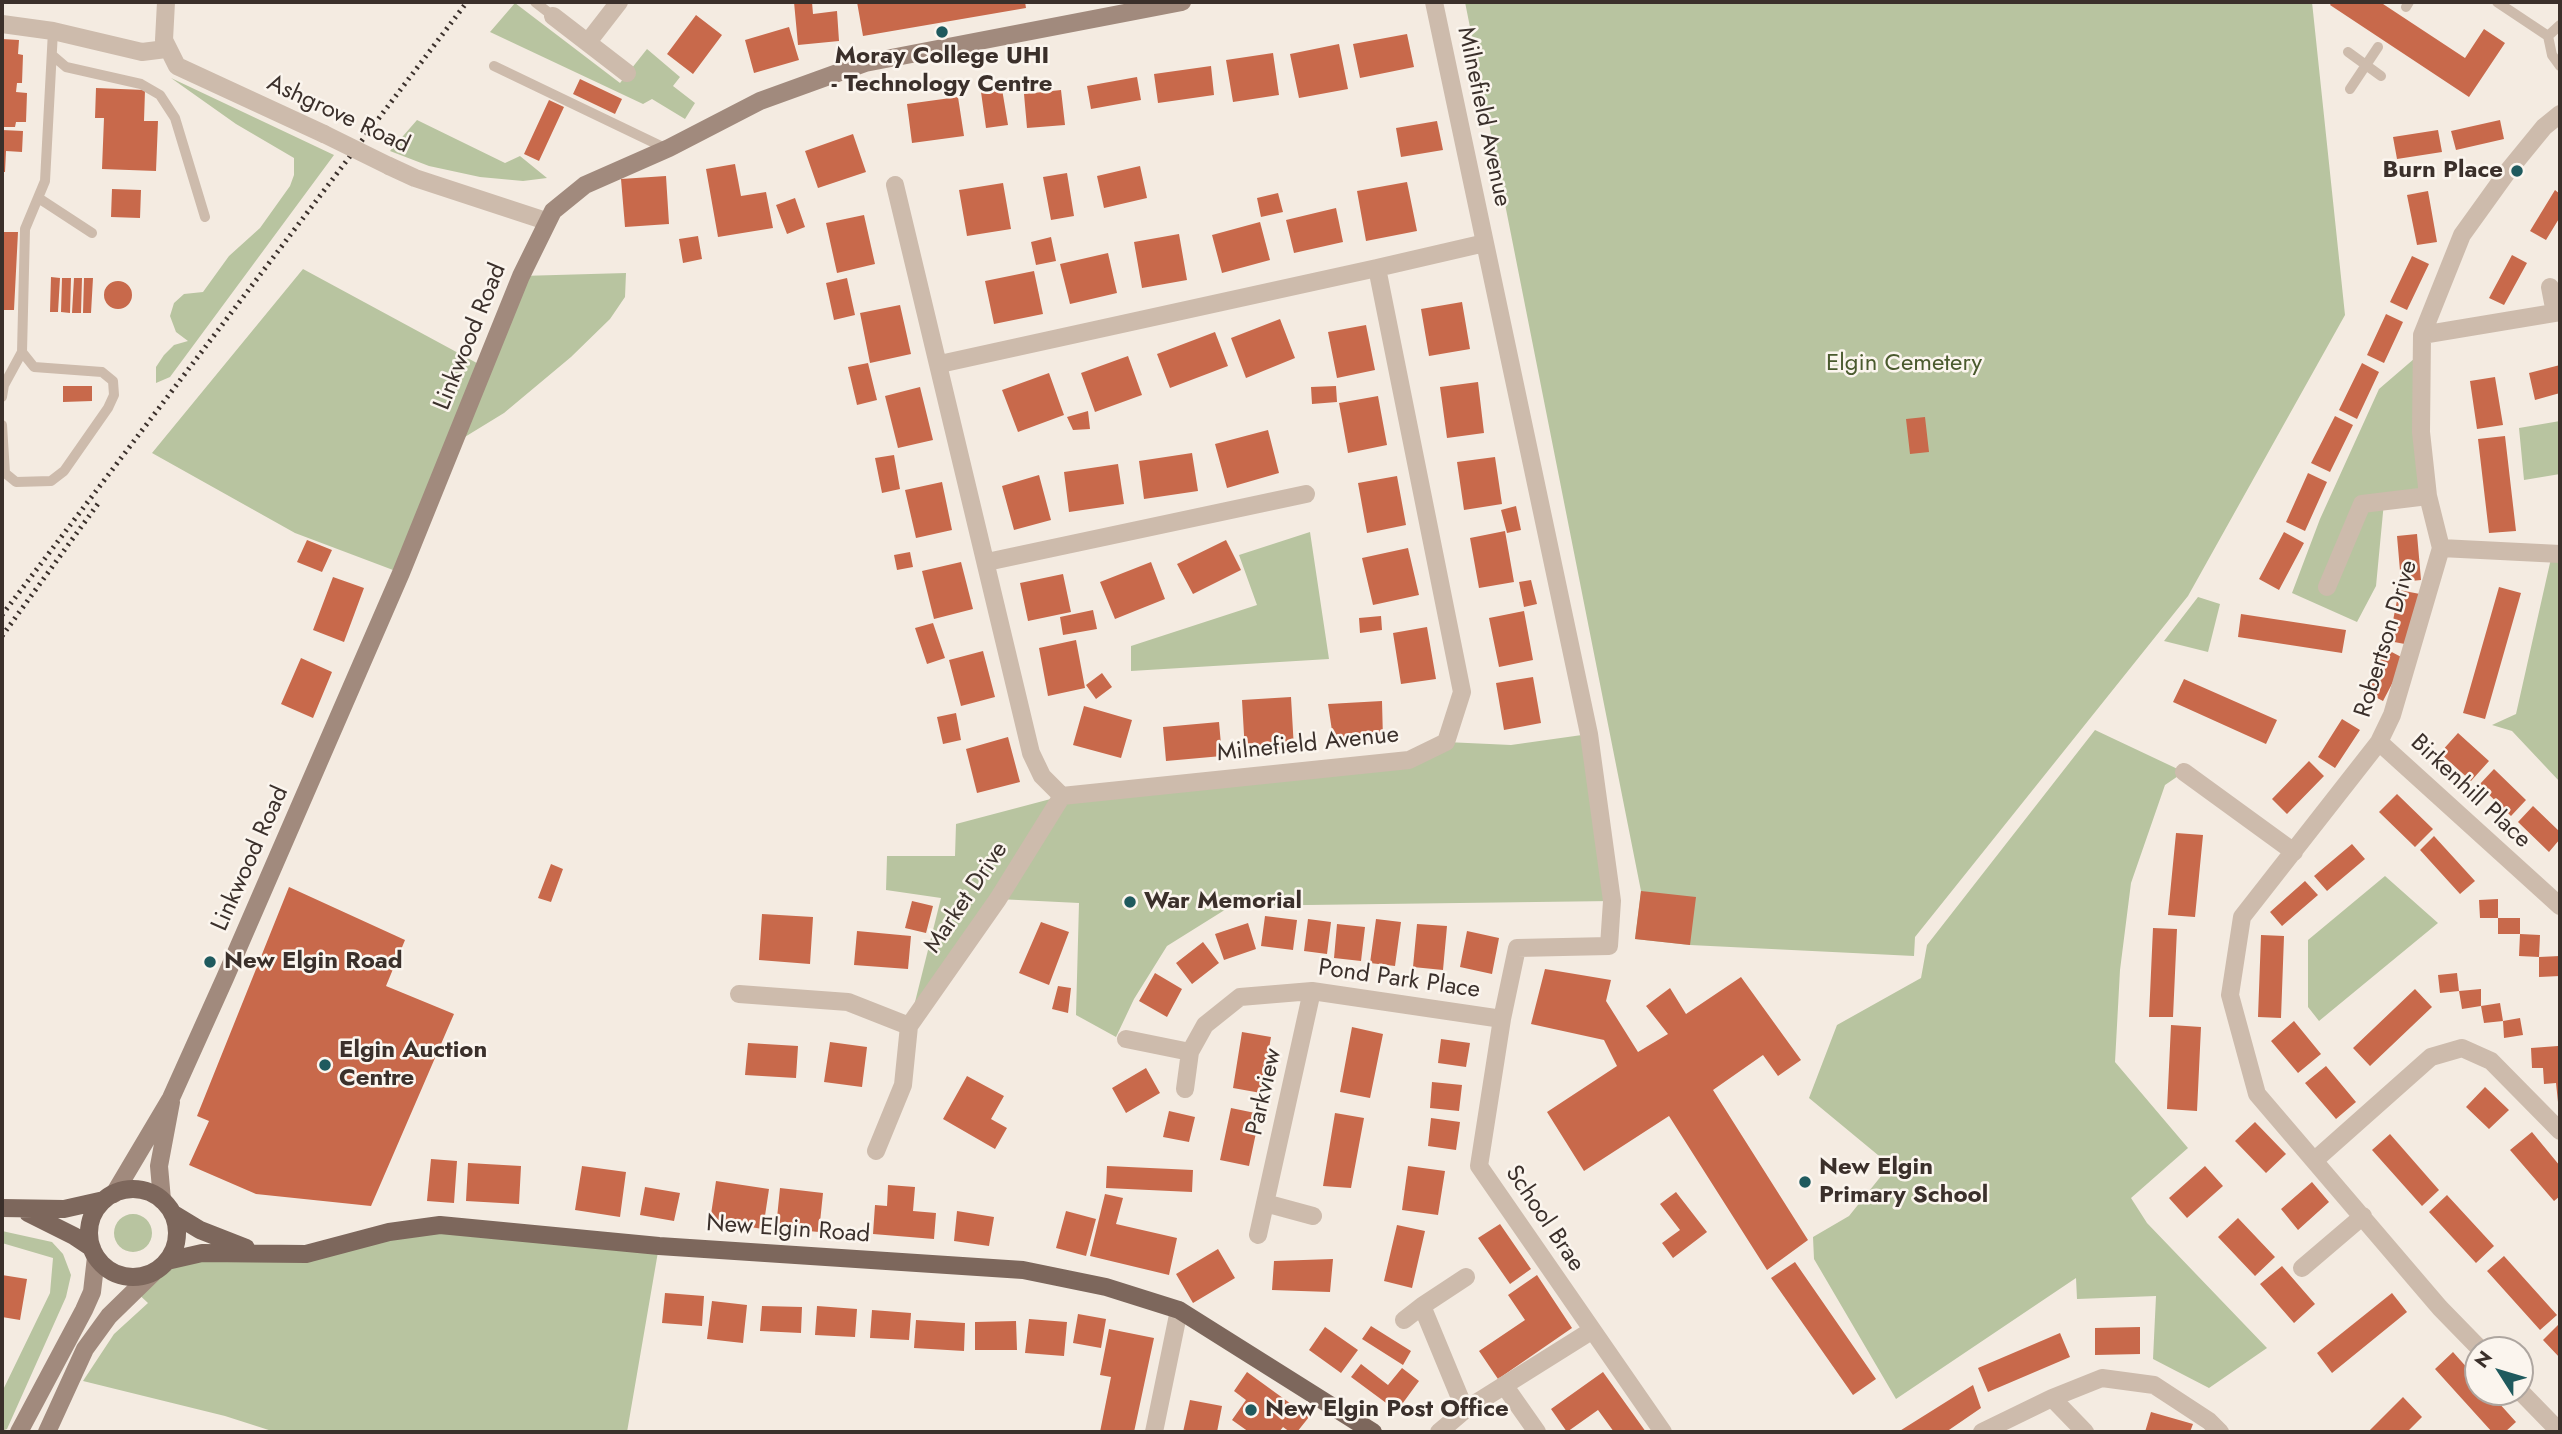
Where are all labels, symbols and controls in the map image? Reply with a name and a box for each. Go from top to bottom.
marker: Moray College UHI - Technology Centre [934,24,950,40]
street label: Milnefield Avenue [1450,25,1516,209]
place label: Moray College UHI - Technology Centre [831,43,1053,99]
street label: Ashgrove Road [262,69,414,161]
place label: Burn Place [2382,157,2503,185]
marker: Burn Place [2509,163,2525,179]
street label: Linkwood Road [429,260,513,414]
park label: Elgin Cemetery [1826,350,1982,378]
street label: Robertson Drive [2349,557,2425,721]
street label: Milnefield Avenue [1216,721,1400,769]
street label: Birkenhill Place [2404,729,2536,855]
street label: Linkwood Road [206,782,296,936]
street label: Market Drive [919,837,1015,959]
place label: War Memorial [1144,888,1302,916]
marker: War Memorial [1122,894,1138,910]
place label: New Elgin Road [224,948,403,976]
marker: New Elgin Road [202,954,218,970]
street label: Pond Park Place [1316,954,1482,1006]
place label: Elgin Auction Centre [339,1037,487,1093]
street label: Parkview [1241,1046,1289,1138]
marker: Elgin Auction Centre [317,1057,333,1073]
place label: New Elgin Primary School [1819,1154,1988,1210]
street label: School Brae [1498,1161,1590,1277]
marker: New Elgin Primary School [1797,1174,1813,1190]
street label: New Elgin Road [705,1210,871,1250]
north arrow [2464,1336,2534,1406]
text: N [2468,1345,2499,1373]
place label: New Elgin Post Office [1265,1396,1509,1424]
marker: New Elgin Post Office [1243,1402,1259,1418]

